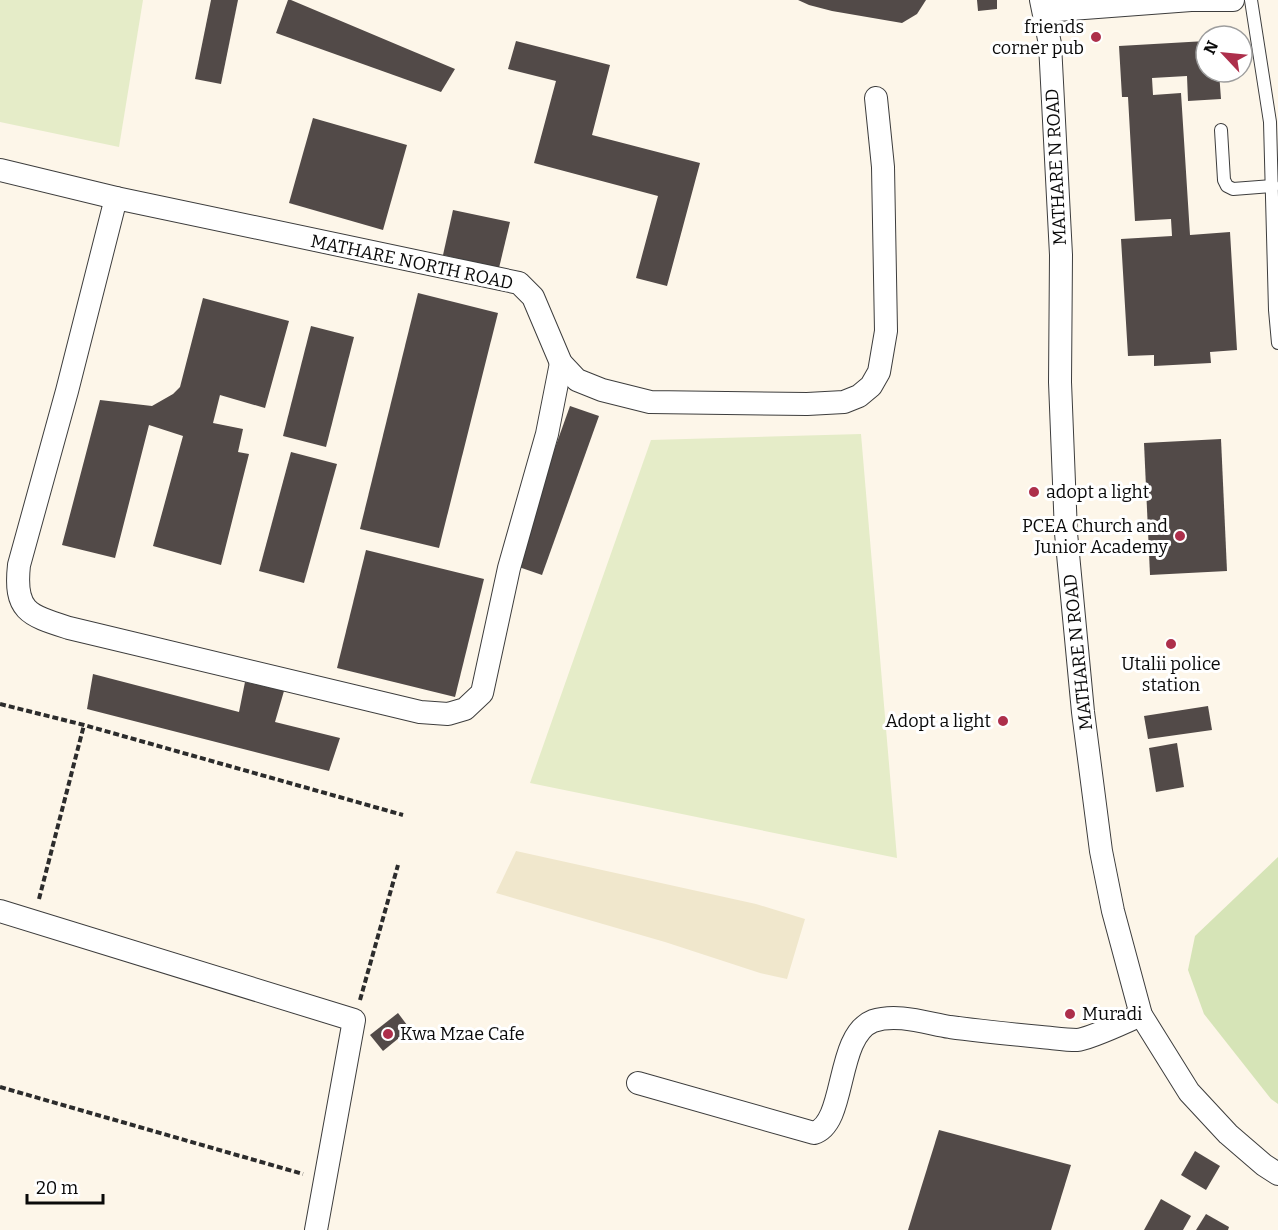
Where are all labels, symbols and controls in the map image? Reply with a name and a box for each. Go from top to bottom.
place label: friends corner pub [992,16,1084,59]
north arrow [1194,24,1254,84]
marker: friends corner pub [1089,30,1103,44]
text: N [1200,38,1222,57]
street label: MATHARE N ROAD [1041,88,1071,246]
street label: MATHARE NORTH ROAD [309,230,515,294]
place label: adopt a light [1046,481,1150,503]
marker: adopt a light [1027,485,1041,499]
place label: PCEA Church and Junior Academy [1022,515,1168,558]
marker: PCEA Church and Junior Academy [1173,529,1187,543]
street label: MATHARE N ROAD [1059,573,1097,731]
marker: Utalii police station [1164,637,1178,651]
place label: Utalii police station [1121,653,1221,696]
place label: Adopt a light [885,710,991,732]
marker: Adopt a light [996,714,1010,728]
place label: Muradi [1082,1003,1142,1025]
marker: Muradi [1063,1007,1077,1021]
place label: Kwa Mzae Cafe [400,1023,525,1045]
marker: Kwa Mzae Cafe [381,1027,395,1041]
scale bar [27,1167,104,1205]
text: 20 m [36,1177,78,1199]

